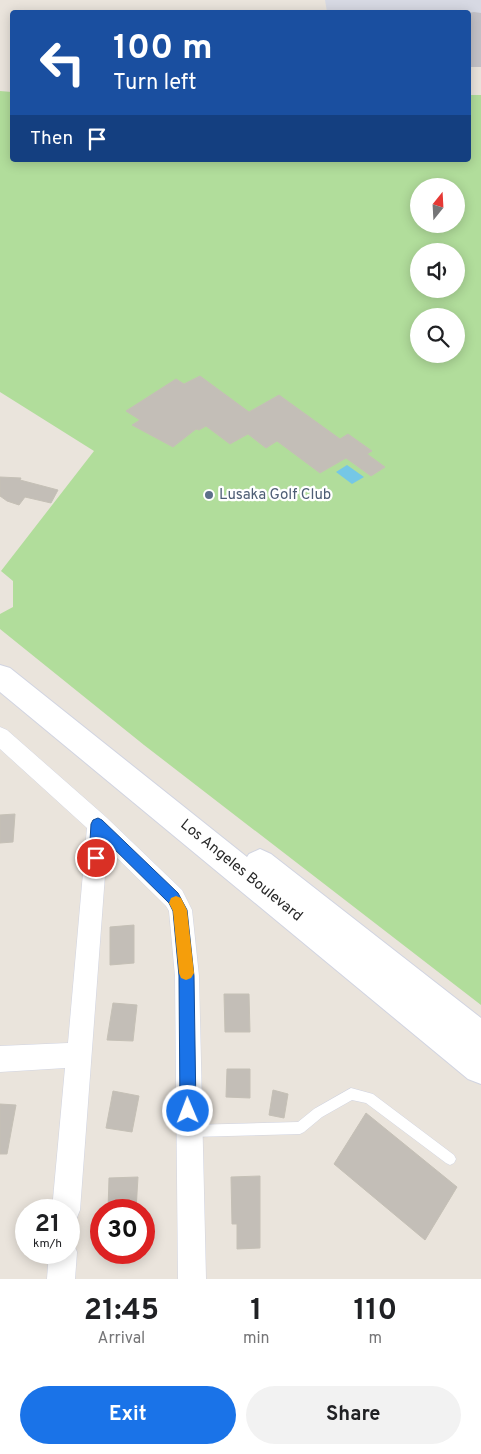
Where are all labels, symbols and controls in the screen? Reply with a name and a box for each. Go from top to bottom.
text: 100 m [113,27,213,71]
icon: left [30,30,95,95]
text: Turn left [113,70,196,97]
icon: arrive [83,125,111,153]
text: Then [30,127,73,151]
north arrow [410,178,465,232]
map controls [410,178,465,363]
button: sound [410,243,465,298]
button: search [410,308,465,363]
place label: Lusaka Golf Club [219,486,331,505]
marker: Lusaka Golf Club [203,489,215,501]
street label: Los Angeles Boulevard [176,816,306,926]
pin [75,837,117,879]
icon: arrive [82,844,110,872]
position arrow [161,1084,213,1136]
speed limit sign: 30 [90,1199,155,1264]
text: 21 [35,1209,60,1241]
text: km/h [33,1236,62,1252]
text: 21:45 [84,1293,159,1330]
text: 1 [250,1293,262,1330]
text: 110 [353,1293,397,1330]
text: Arrival [98,1329,145,1349]
text: min [243,1329,270,1349]
text: m [368,1329,382,1349]
button: Exit [20,1386,236,1444]
button: Share [246,1386,461,1444]

